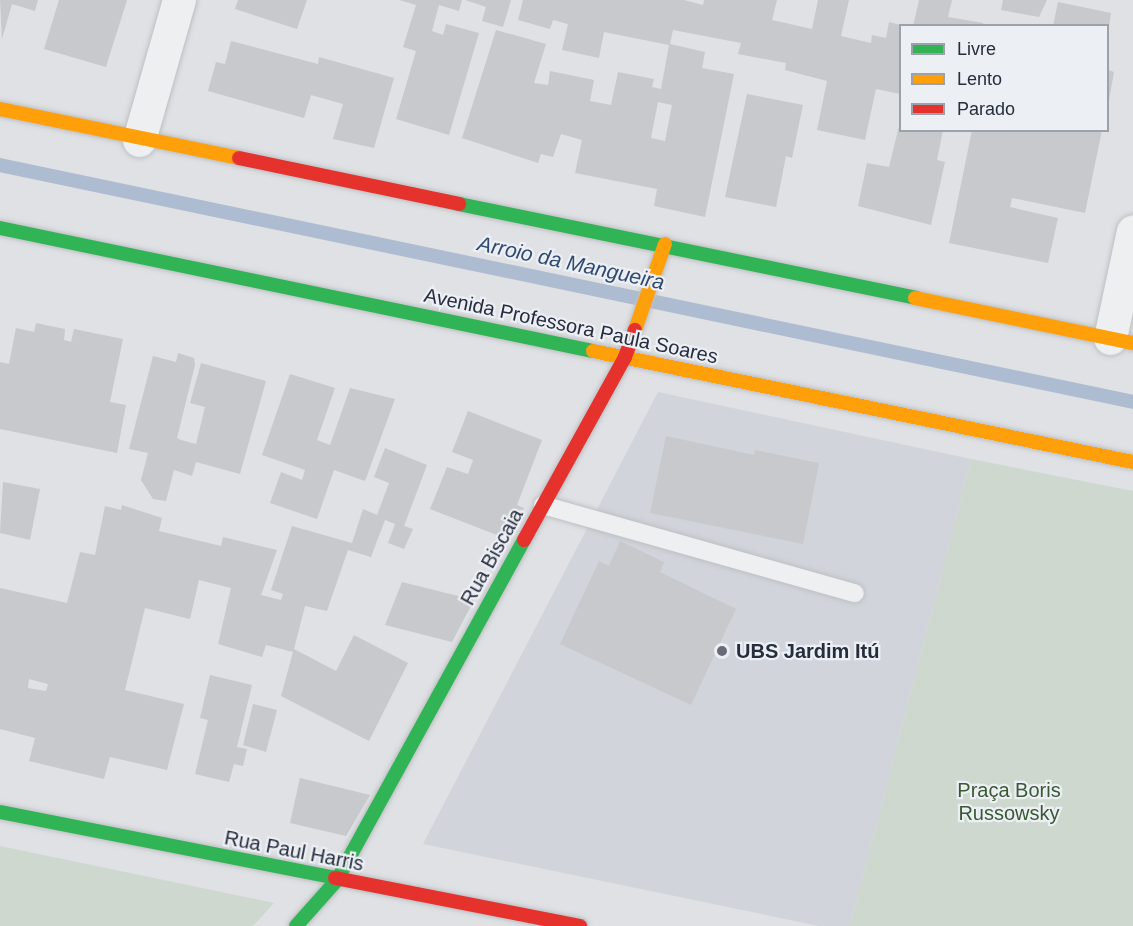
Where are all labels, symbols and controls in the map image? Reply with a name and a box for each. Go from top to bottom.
legend [899,24,1109,132]
text: Livre [957,39,996,59]
text: Lento [957,69,1002,89]
text: Parado [957,99,1015,119]
water label: Arroio da Mangueira [475,231,667,295]
street label: Avenida Professora Paula Soares [422,283,720,369]
street label: Rua Biscaia [456,505,528,609]
place label: UBS Jardim Itú [736,639,879,663]
marker: UBS Jardim Itú [713,642,731,660]
park label: Praça Boris Russowsky [957,779,1061,826]
street label: Rua Paul Harris [222,826,366,876]

